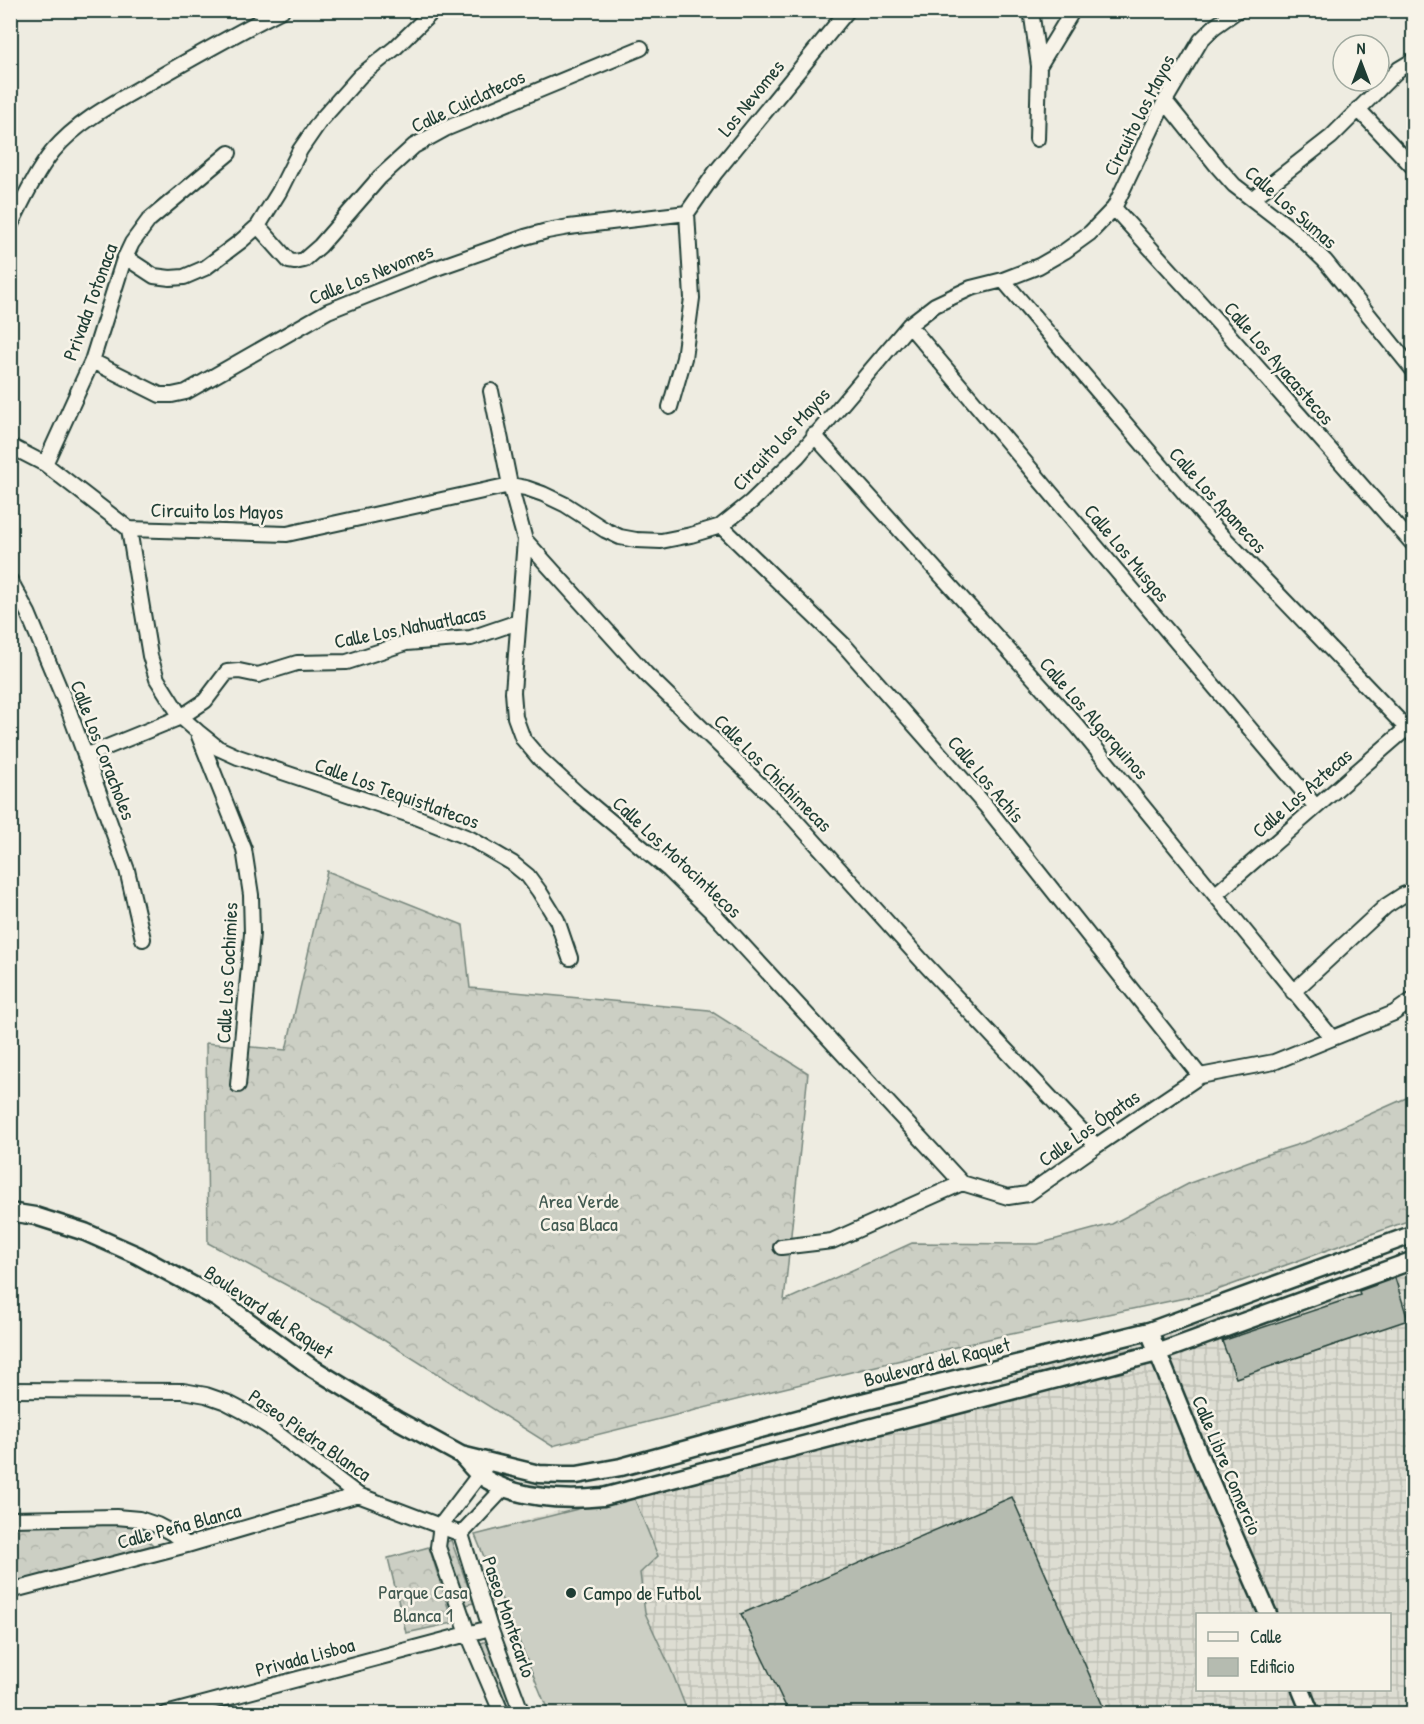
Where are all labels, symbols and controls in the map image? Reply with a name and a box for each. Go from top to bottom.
north arrow [1331,33,1391,93]
text: N [1357,37,1366,59]
street label: Circuito los Mayos [1096,49,1181,180]
street label: Los Nevomes [711,53,790,142]
street label: Calle Cuiclatecos [406,62,529,139]
street label: Calle Los Sumas [1239,159,1343,254]
street label: Calle Los Nevomes [305,236,437,311]
street label: Privada Totonaca [56,239,123,364]
street label: Calle Los Ayacastecos [1218,295,1341,430]
street label: Circuito los Mayos [726,381,836,496]
street label: Calle Los Apanecos [1163,441,1274,559]
street label: Circuito los Mayos [151,496,284,525]
street label: Calle Los Musgos [1078,498,1176,608]
street label: Calle Los Nahuatlacas [332,599,488,654]
street label: Calle Los Algorquinos [1034,651,1155,785]
street label: Calle Los Coracholes [64,676,143,824]
street label: Calle Los Chichimecas [708,708,839,838]
street label: Calle Los Achís [942,729,1031,828]
street label: Calle Los Aztecas [1246,741,1358,844]
street label: Calle Los Tequistlatecos [311,750,483,835]
street label: Calle Los Motocintlecos [607,790,748,924]
street label: Calle Los Cochimies [209,901,244,1044]
street label: Calle Los Ópatas [1033,1083,1145,1172]
park label: Area Verde Casa Blaca [539,1187,619,1237]
street label: Boulevard del Raquet [200,1258,340,1365]
street label: Boulevard del Raquet [861,1330,1014,1393]
street label: Paseo Piedra Blanca [244,1382,377,1487]
street label: Calle Libre Comercio [1186,1391,1269,1539]
street label: Calle Peña Blanca [114,1496,244,1555]
street label: Paseo Montecarlo [476,1553,543,1681]
park label: Parque Casa Blanca 1 [378,1578,468,1628]
place label: Campo de Futbol [583,1579,702,1606]
marker: Campo de Futbol [564,1586,578,1600]
legend [1196,1613,1391,1691]
text: Calle [1250,1624,1282,1649]
street label: Privada Lisboa [252,1630,358,1683]
text: Edificio [1250,1654,1294,1679]

